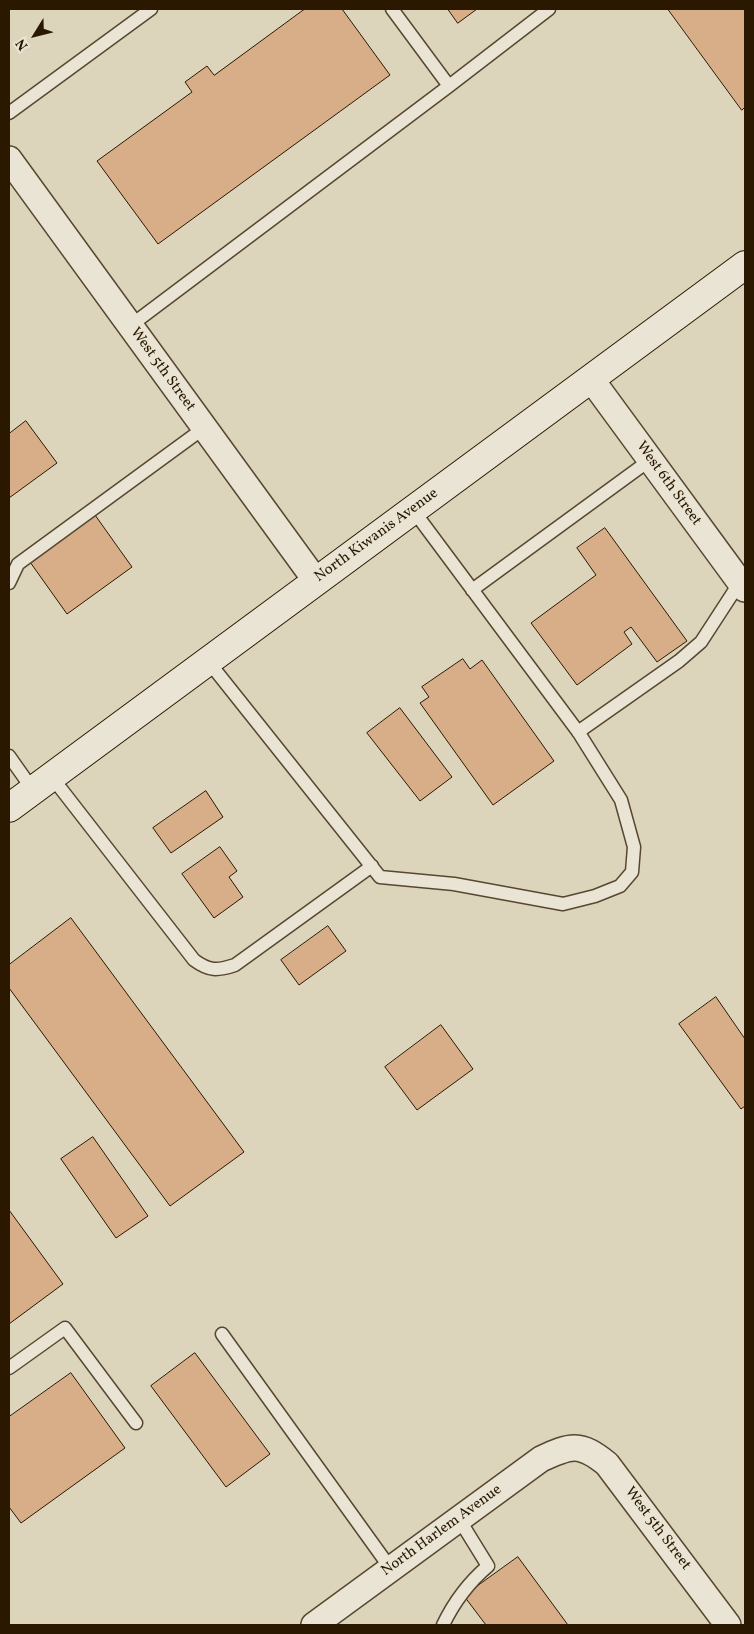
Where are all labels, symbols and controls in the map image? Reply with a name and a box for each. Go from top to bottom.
north arrow [10,10,60,60]
text: N [12,34,33,54]
street label: West 5th Street [126,325,198,415]
street label: West 6th Street [631,438,705,530]
street label: North Kiwanis Avenue [312,485,442,587]
street label: North Harlem Avenue [378,1481,506,1581]
street label: West 5th Street [620,1484,694,1574]

